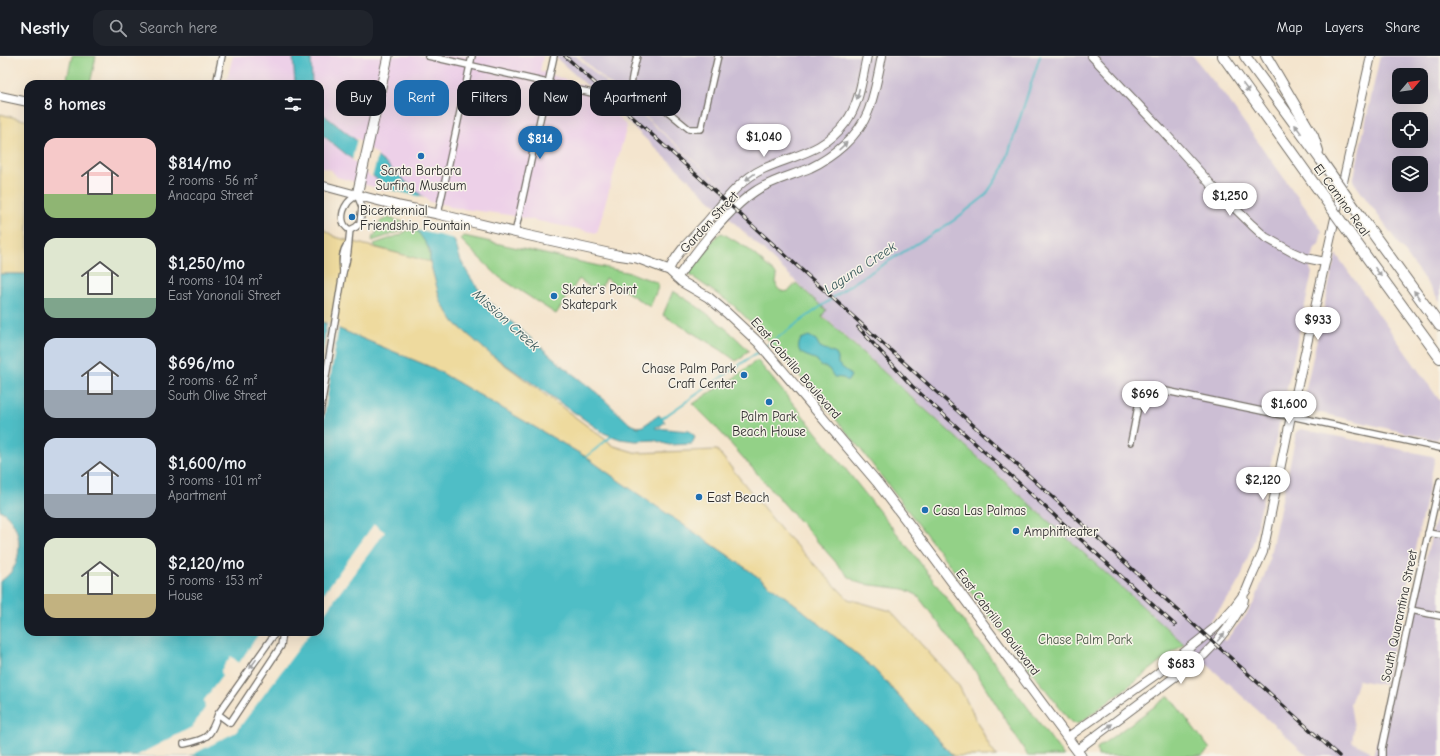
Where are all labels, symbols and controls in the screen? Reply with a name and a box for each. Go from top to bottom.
search box [93,10,373,46]
text: Nestly [20,17,69,39]
icon: search [107,17,129,39]
text: Search here [139,19,217,37]
text: Map [1276,19,1303,36]
text: Layers [1325,19,1363,36]
text: Share [1385,19,1420,36]
north arrow [1392,68,1428,104]
map controls [1392,68,1428,192]
chip: Buy [336,80,386,116]
chip: Rent [394,80,449,116]
chip: Filters [457,80,521,116]
chip: New [529,80,582,116]
chip: Apartment [590,80,681,116]
one-way arrow [1242,82,1250,93]
one-way arrow [855,88,861,100]
icon: filters [282,93,304,115]
text: 8 homes [44,95,106,114]
button: locate [1392,112,1428,148]
one-way arrow [1294,123,1302,134]
pin: $1,040 [731,124,797,158]
pin: $814 [516,126,564,160]
text: $1,040 [746,129,782,144]
text: $814 [527,131,553,146]
one-way arrow [837,141,848,150]
marker: Santa Barbara Surfing Museum [416,151,426,161]
icon: home [76,154,124,202]
text: $814/mo [168,154,231,173]
button: layers [1392,156,1428,192]
street label: El Camino Real [1311,161,1373,239]
place label: Santa Barbara Surfing Museum [376,163,466,193]
text: 2 rooms · 56 m² [168,173,257,188]
one-way arrow [744,173,755,182]
pin: $1,250 [1197,183,1263,217]
street label: Garden Street [677,187,742,256]
text: Anacapa Street [168,188,253,203]
text: $1,250 [1212,188,1248,203]
place label: Bicentennial Friendship Fountain [360,203,470,233]
marker: Bicentennial Friendship Fountain [347,212,357,222]
water label: Laguna Creek [821,238,900,298]
icon: home [76,254,124,302]
text: $1,250/mo [168,254,245,273]
one-way arrow [1374,267,1382,278]
text: 4 rooms · 104 m² [168,273,262,288]
place label: Skater's Point Skatepark [562,282,638,312]
water label: Mission Creek [468,285,543,355]
text: East Yanonali Street [168,288,280,303]
one-way arrow [1413,289,1421,300]
marker: Skater's Point Skatepark [549,291,559,301]
pin: $933 [1294,307,1342,341]
text: $933 [1304,312,1332,327]
street label: East Cabrillo Boulevard [748,314,844,422]
icon: home [76,354,124,402]
text: $696/mo [168,354,235,373]
place label: Chase Palm Park Craft Center [642,361,737,391]
marker: Chase Palm Park Craft Center [739,370,749,380]
text: 2 rooms · 62 m² [168,373,257,388]
pin: $696 [1121,381,1169,415]
text: $696 [1131,386,1159,401]
text: South Olive Street [168,388,266,403]
pin: $1,600 [1256,391,1322,425]
text: $1,600 [1270,396,1308,411]
marker: Palm Park Beach House [764,397,774,407]
place label: Palm Park Beach House [732,409,806,439]
icon: home [76,454,124,502]
text: $1,600/mo [168,454,246,473]
pin: $2,120 [1230,467,1296,501]
text: $2,120 [1245,472,1281,487]
text: 3 rooms · 101 m² [168,473,261,488]
text: Apartment [168,488,226,503]
place label: East Beach [707,490,770,505]
marker: East Beach [694,492,704,502]
place label: Casa Las Palmas [933,503,1026,518]
marker: Casa Las Palmas [920,505,930,515]
place label: Amphitheater [1024,524,1099,539]
marker: Amphitheater [1011,526,1021,536]
street label: South Quarantina Street [1378,547,1421,683]
icon: home [76,554,124,602]
text: $2,120/mo [168,554,245,573]
street label: East Cabrillo Boulevard [953,566,1043,678]
text: 5 rooms · 153 m² [168,573,262,588]
text: House [168,588,203,603]
park label: Chase Palm Park [1038,632,1133,647]
one-way arrow [1216,632,1225,643]
pin: $683 [1157,651,1205,685]
text: $683 [1167,656,1195,671]
one-way arrow [249,658,257,669]
one-way arrow [1103,723,1114,731]

